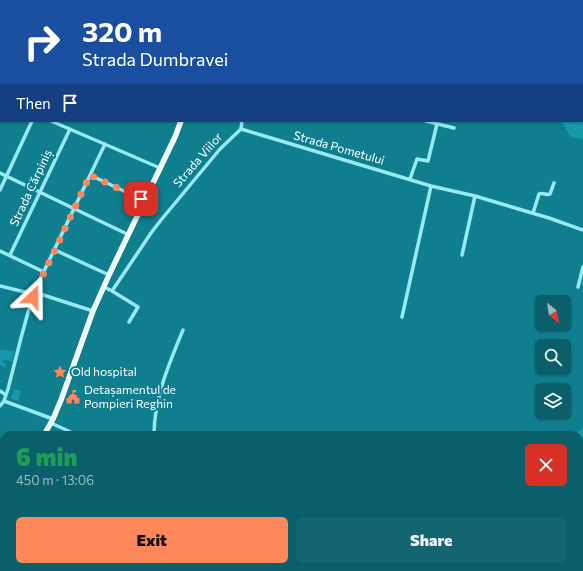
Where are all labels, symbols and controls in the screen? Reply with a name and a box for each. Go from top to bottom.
text: 320 m [82,14,162,48]
icon: right [16,16,68,68]
text: Strada Dumbravei [82,48,228,70]
icon: arrive [59,92,81,114]
text: Then [16,94,51,112]
street label: Strada Pometului [292,127,386,167]
street label: Strada Viilor [170,129,225,189]
street label: Strada Cărpiniș [6,147,55,229]
pin [124,182,158,216]
icon: arrive [130,188,152,210]
position arrow [12,276,54,318]
north arrow [535,295,571,331]
map controls [535,295,571,419]
button: search [535,339,571,375]
place icon: Old hospital [52,364,68,380]
place label: Old hospital [71,364,137,378]
place label: Detașamentul de Pompieri Reghin [84,382,176,410]
button: layers [535,383,571,419]
public building icon: Detașamentul de Pompieri Reghin [65,389,81,405]
text: 6 min [16,442,77,471]
button: close [525,444,567,486]
text: 450 m · 13:06 [16,472,94,488]
button: Exit [16,517,288,563]
button: Share [296,517,567,563]

